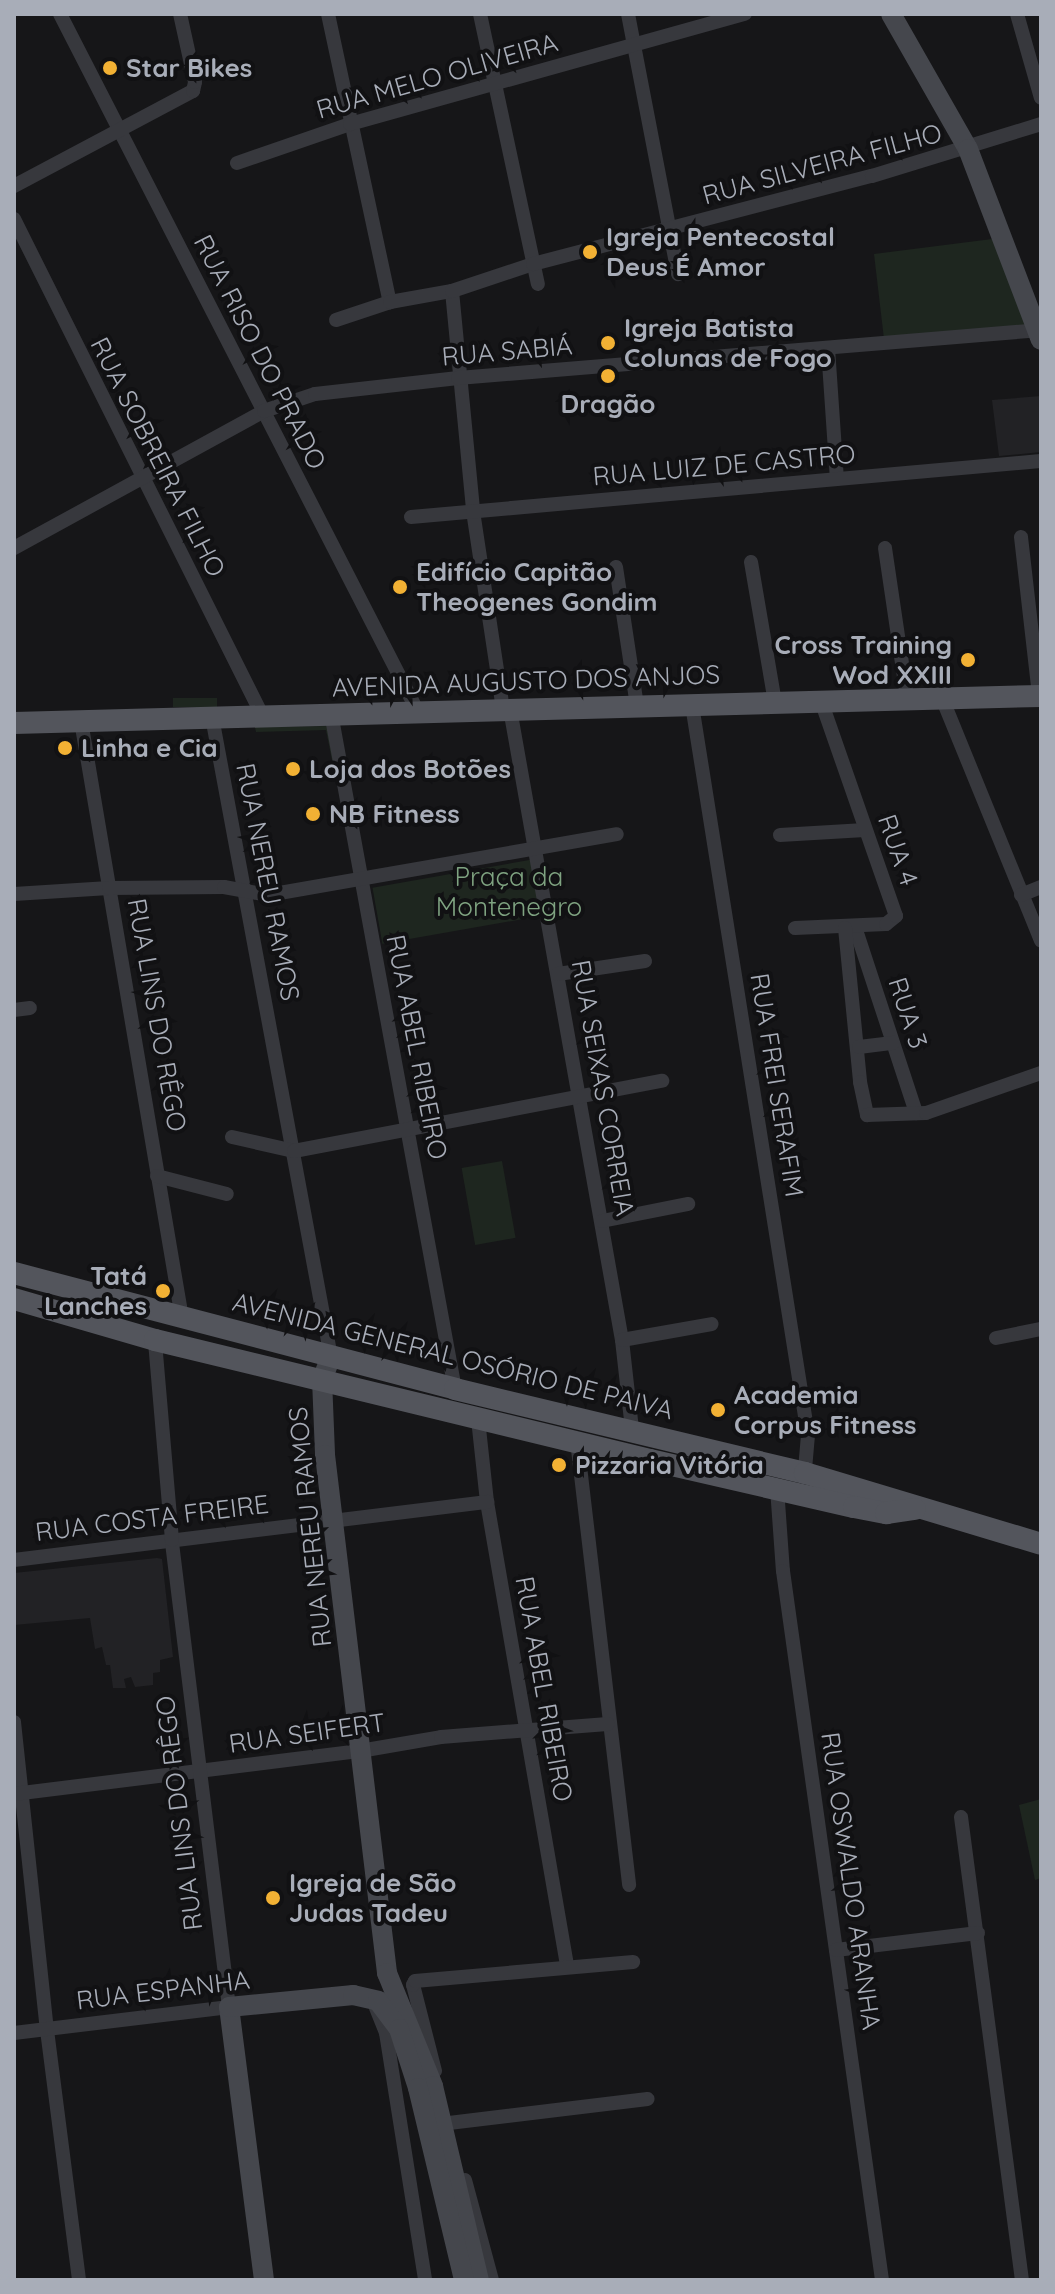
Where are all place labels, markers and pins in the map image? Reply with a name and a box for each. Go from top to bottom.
place label: Star Bikes [126,52,252,84]
marker: Star Bikes [101,59,119,77]
place label: Igreja Pentecostal Deus É Amor [606,221,835,282]
marker: Igreja Pentecostal Deus É Amor [581,243,599,261]
place label: Igreja Batista Colunas de Fogo [624,312,832,374]
marker: Igreja Batista Colunas de Fogo [599,334,617,352]
marker: Dragão [599,367,617,385]
place label: Dragão [561,388,655,420]
place label: Edifício Capitão Theogenes Gondim [416,556,657,618]
marker: Edifício Capitão Theogenes Gondim [391,578,409,596]
place label: Cross Training Wod XXIII [775,629,952,690]
marker: Cross Training Wod XXIII [959,651,977,669]
place label: Linha e Cia [81,732,217,764]
marker: Linha e Cia [56,739,74,757]
place label: Loja dos Botões [309,753,511,785]
marker: Loja dos Botões [284,760,302,778]
place label: NB Fitness [329,798,460,830]
marker: NB Fitness [304,805,322,823]
place label: Tatá Lanches [44,1260,147,1322]
marker: Tatá Lanches [154,1282,172,1300]
place label: Academia Corpus Fitness [734,1379,916,1440]
marker: Academia Corpus Fitness [709,1401,727,1419]
place label: Pizzaria Vitória [575,1449,764,1481]
marker: Pizzaria Vitória [550,1456,568,1474]
place label: Igreja de São Judas Tadeu [289,1867,457,1928]
marker: Igreja de São Judas Tadeu [264,1889,282,1907]

